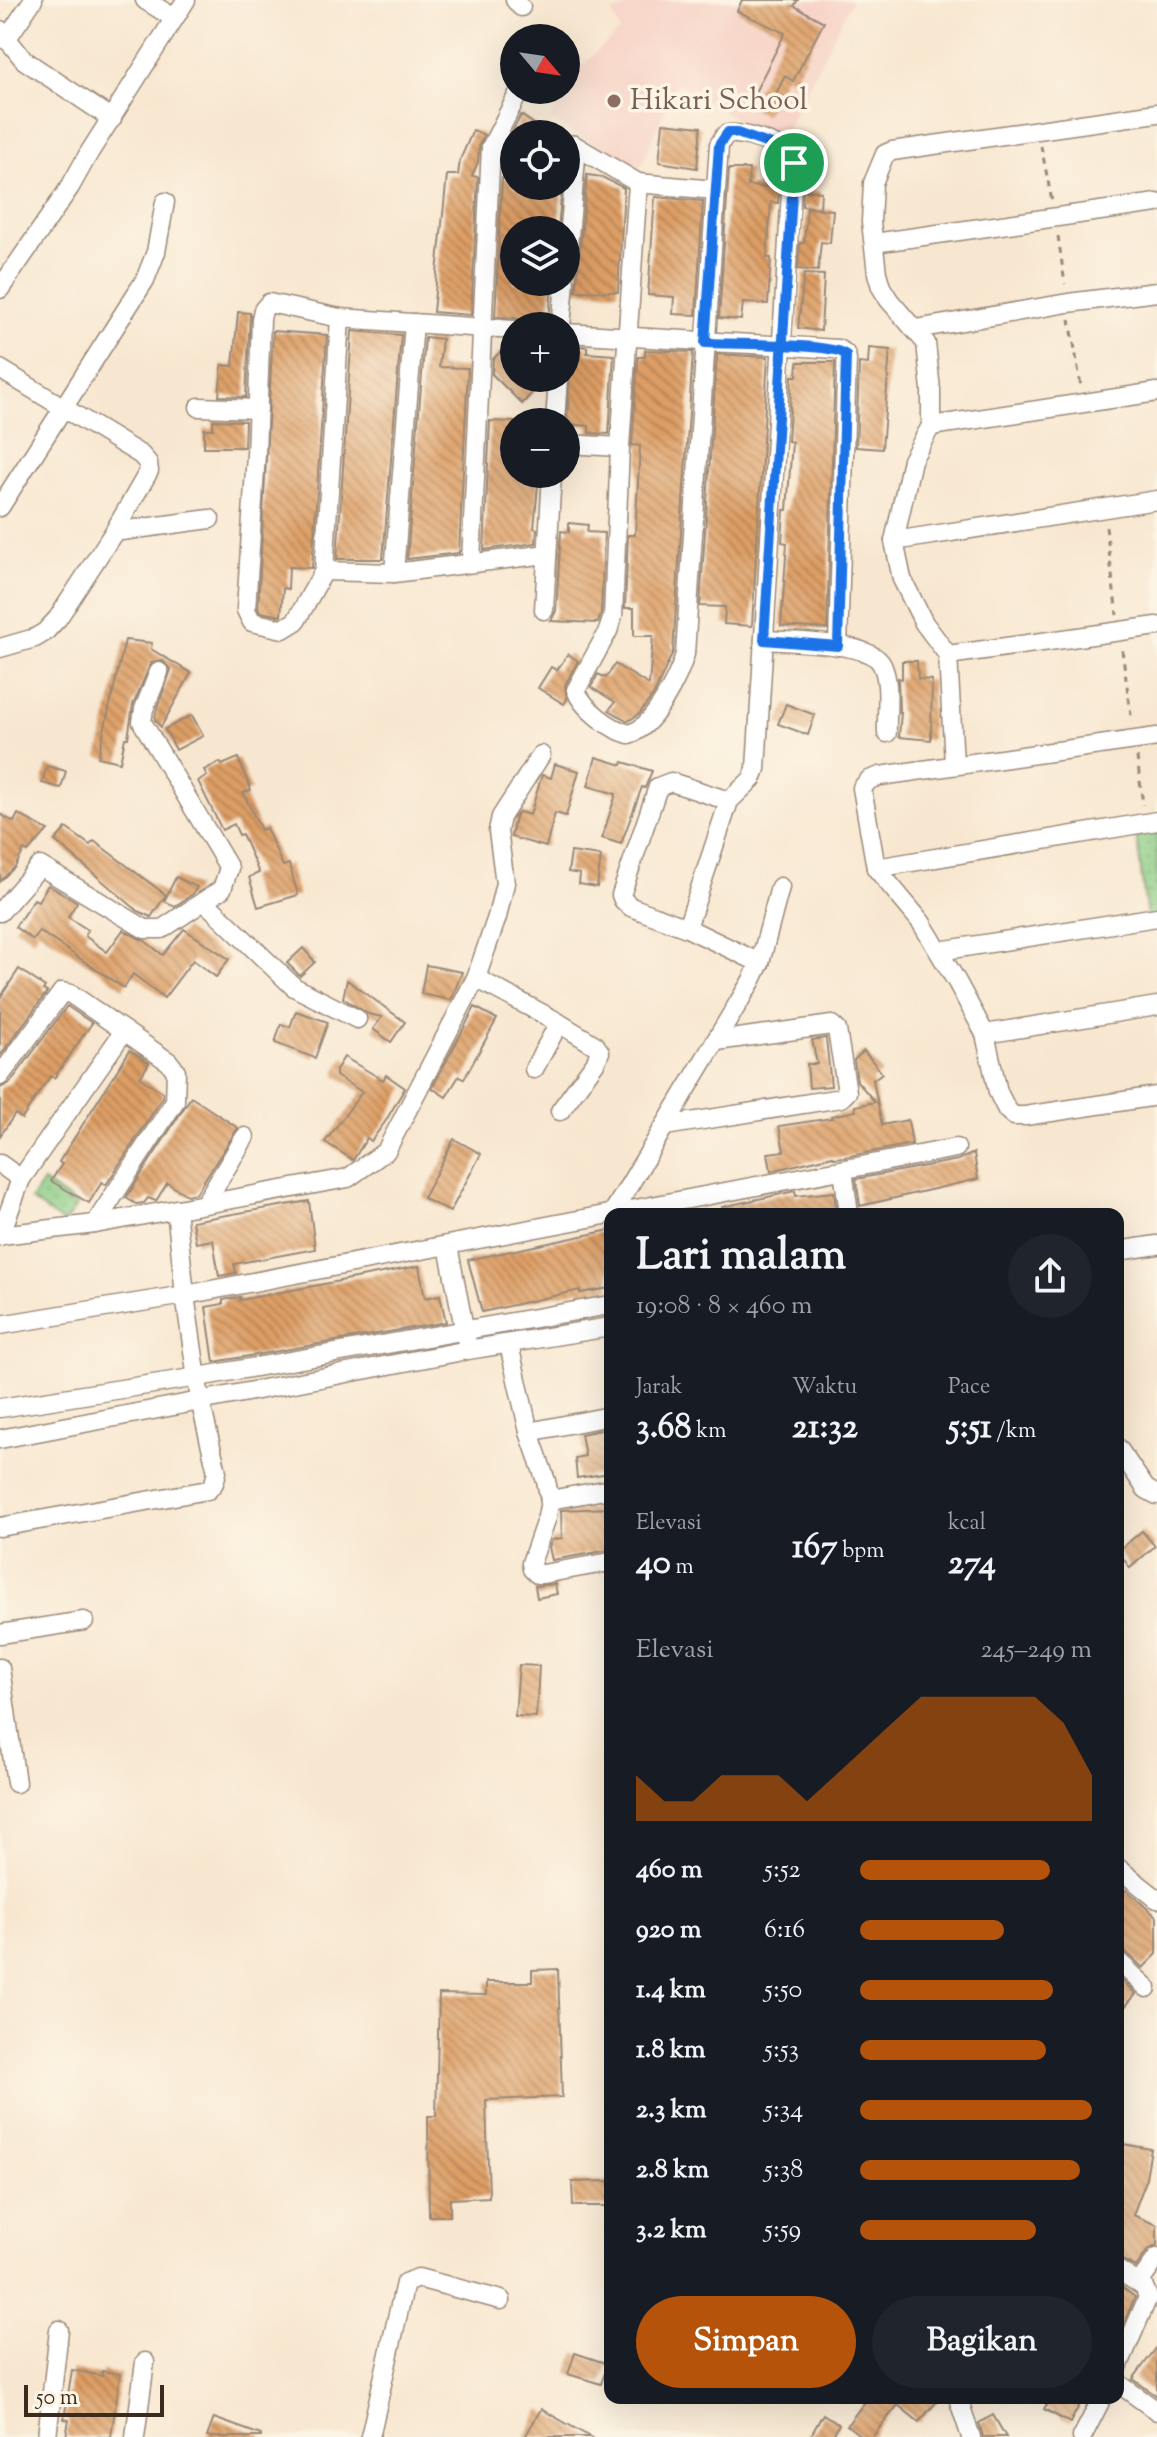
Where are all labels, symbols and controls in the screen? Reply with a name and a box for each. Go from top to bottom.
north arrow [500,24,580,104]
map controls [500,24,580,488]
place label: Hikari School [630,80,808,123]
marker: Hikari School [605,92,623,110]
button: locate [500,120,580,200]
pin [760,129,828,197]
icon: arrive [772,141,816,185]
button: layers [500,216,580,296]
button: + [500,312,580,392]
button: − [500,408,580,488]
text: Lari malam [636,1226,846,1289]
button: share [1008,1234,1092,1318]
text: 19:08 · 8 × 460 m [636,1288,812,1325]
text: Jarak [636,1372,683,1404]
text: Waktu [792,1372,857,1404]
text: Pace [948,1372,990,1404]
text: 3.68 [636,1404,692,1453]
text: 21:32 [792,1404,858,1453]
text: 5:51 [948,1404,992,1453]
text: km [692,1416,726,1448]
text: /km [992,1416,1036,1448]
text: Elevasi [636,1508,702,1540]
text: kcal [948,1508,986,1540]
text: 167 [792,1524,838,1573]
text: bpm [838,1536,884,1568]
text: 40 [636,1540,671,1589]
text: 274 [948,1540,996,1589]
text: m [671,1552,694,1584]
text: Elevasi [636,1632,714,1669]
text: 245–249 m [980,1632,1092,1669]
text: 460 m [636,1852,703,1889]
text: 5:52 [764,1852,801,1889]
text: 920 m [636,1912,702,1949]
text: 6:16 [764,1912,805,1949]
text: 1.4 km [636,1972,706,2009]
text: 5:50 [764,1972,802,2009]
text: 1.8 km [636,2032,706,2069]
text: 5:53 [764,2032,799,2069]
text: 2.3 km [636,2092,706,2129]
text: 5:34 [764,2092,803,2129]
text: 2.8 km [636,2152,709,2189]
text: 5:38 [764,2152,803,2189]
text: 3.2 km [636,2212,706,2249]
text: 5:59 [764,2212,801,2249]
button: Simpan [636,2296,856,2388]
button: Bagikan [872,2296,1092,2388]
scale bar [24,2381,164,2417]
text: 50 m [36,2383,78,2415]

